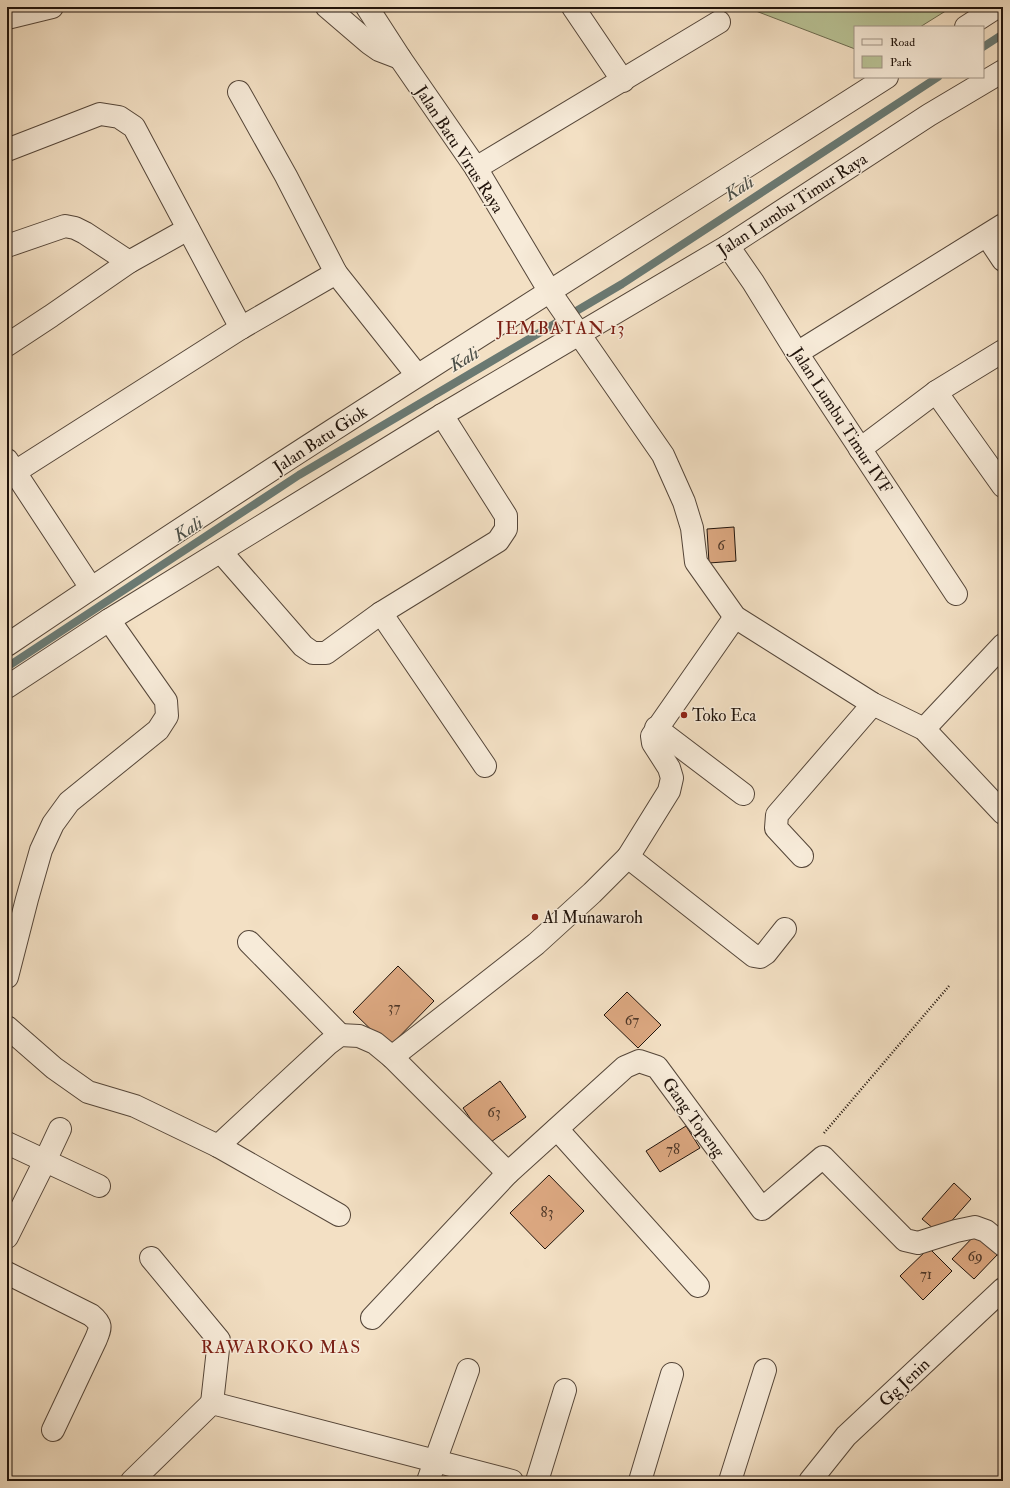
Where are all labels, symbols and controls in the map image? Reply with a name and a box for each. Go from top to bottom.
legend [854,26,984,78]
text: Road [890,35,915,50]
text: Park [890,55,912,70]
street label: Jalan Batu Virus Raya [409,81,509,218]
street label: Jalan Lumbu Timur Raya [713,148,872,262]
water label: Kali [719,170,758,207]
district label: JEMBATAN 13 [496,317,625,340]
water label: Kali [444,342,483,378]
street label: Jalan Lumbu Timur IVF [785,342,897,498]
street label: Jalan Batu Giok [268,401,372,479]
water label: Kali [168,511,207,548]
house number: 6 [717,536,726,555]
place label: Toko Eca [692,705,757,726]
marker: Toko Eca [679,710,689,720]
place label: Al Munawaroh [542,907,643,928]
marker: Al Munawaroh [530,912,540,922]
house number: 37 [388,998,400,1017]
house number: 67 [625,1011,639,1030]
street label: Gang Topeng [657,1073,730,1162]
house number: 63 [487,1103,501,1122]
house number: 78 [666,1140,680,1159]
house number: 83 [541,1203,553,1222]
house number: 69 [967,1247,983,1266]
house number: 71 [920,1265,932,1284]
district label: RAWAROKO MAS [201,1336,361,1359]
street label: Gg Jenin [875,1353,935,1412]

